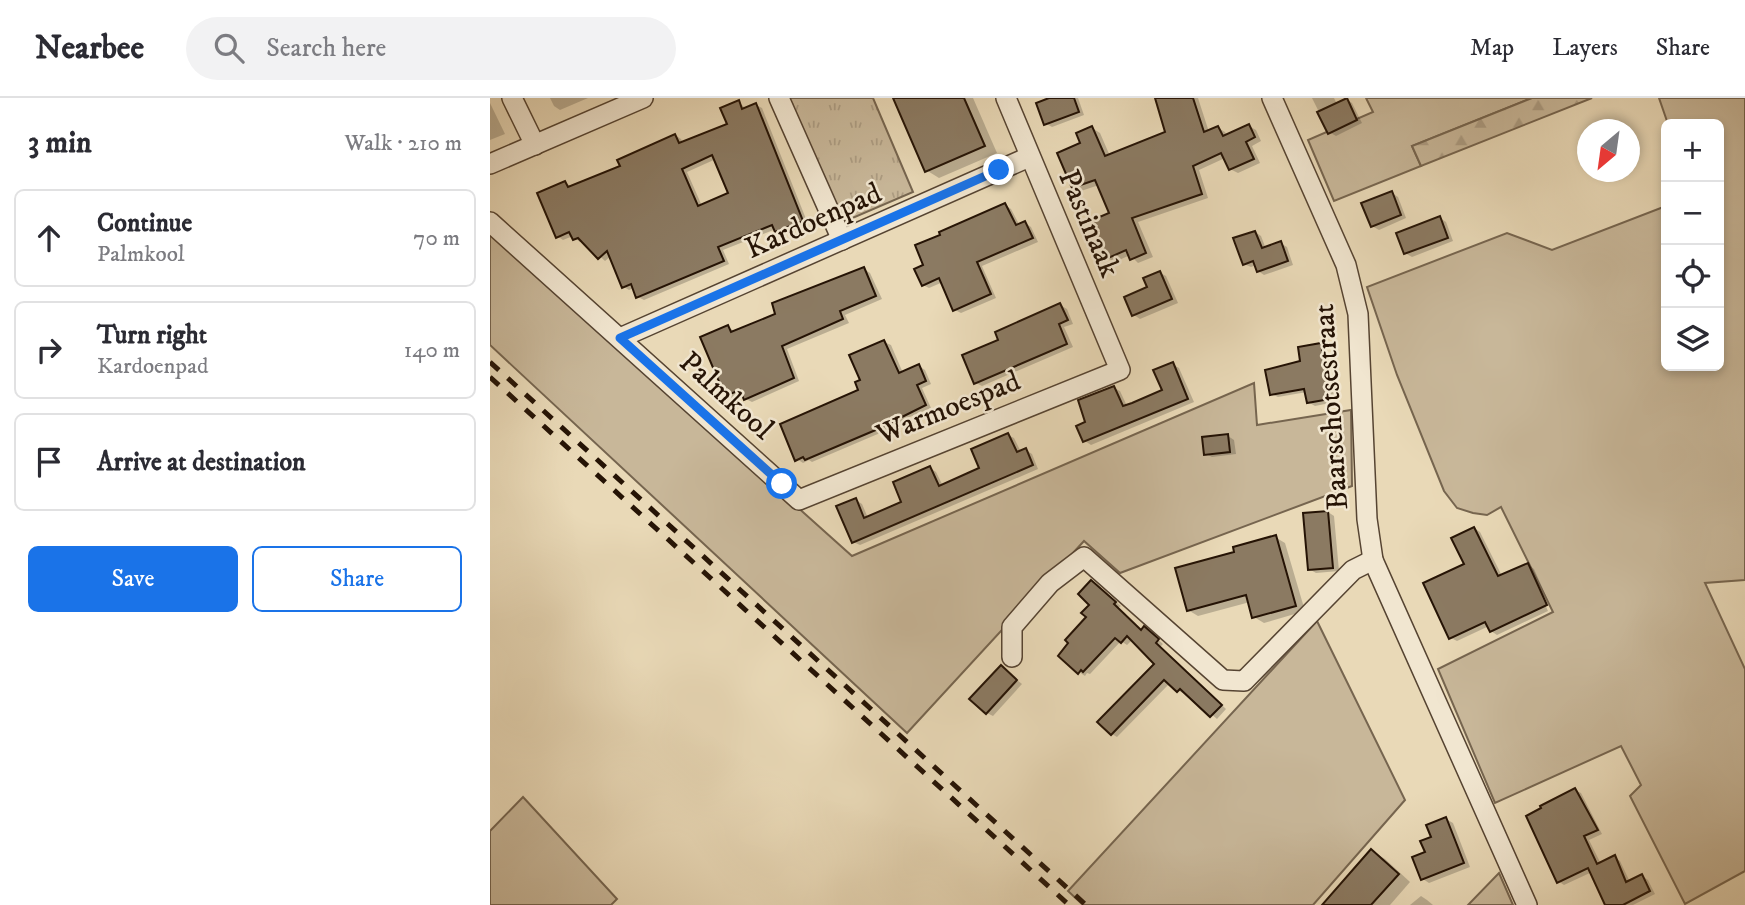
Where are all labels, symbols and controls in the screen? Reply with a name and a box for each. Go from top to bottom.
search box [186,17,676,80]
text: Nearbee [35,28,144,69]
icon: search [210,29,248,67]
text: Search here [266,32,386,65]
text: Map [1470,33,1514,63]
text: Layers [1552,33,1618,63]
text: Share [1656,33,1710,63]
north arrow [1577,119,1640,182]
map controls [1661,119,1724,371]
button: + [1661,119,1724,182]
text: 3 min [28,125,92,162]
text: Walk · 210 m [345,129,462,158]
route end [983,154,1014,185]
street label: Pastinaak [1049,164,1128,283]
street label: Kardoenpad [740,175,888,268]
button: − [1661,182,1724,245]
text: Continue [97,207,192,240]
icon: ahead [30,219,68,257]
text: 70 m [413,224,460,253]
text: Palmkool [97,240,185,269]
button: locate [1661,245,1724,308]
street label: Baarschotsestraat [1306,302,1357,511]
button: layers [1661,308,1724,371]
text: Turn right [97,319,207,352]
icon: right [30,331,68,369]
text: 140 m [404,336,460,365]
street label: Palmkool [671,344,781,448]
text: Kardoenpad [97,352,208,381]
street label: Warmoespad [870,363,1026,454]
icon: arrive [30,443,68,481]
text: Arrive at destination [97,446,306,479]
route start [766,468,797,499]
button: Save [28,546,238,612]
button: Share [252,546,462,612]

